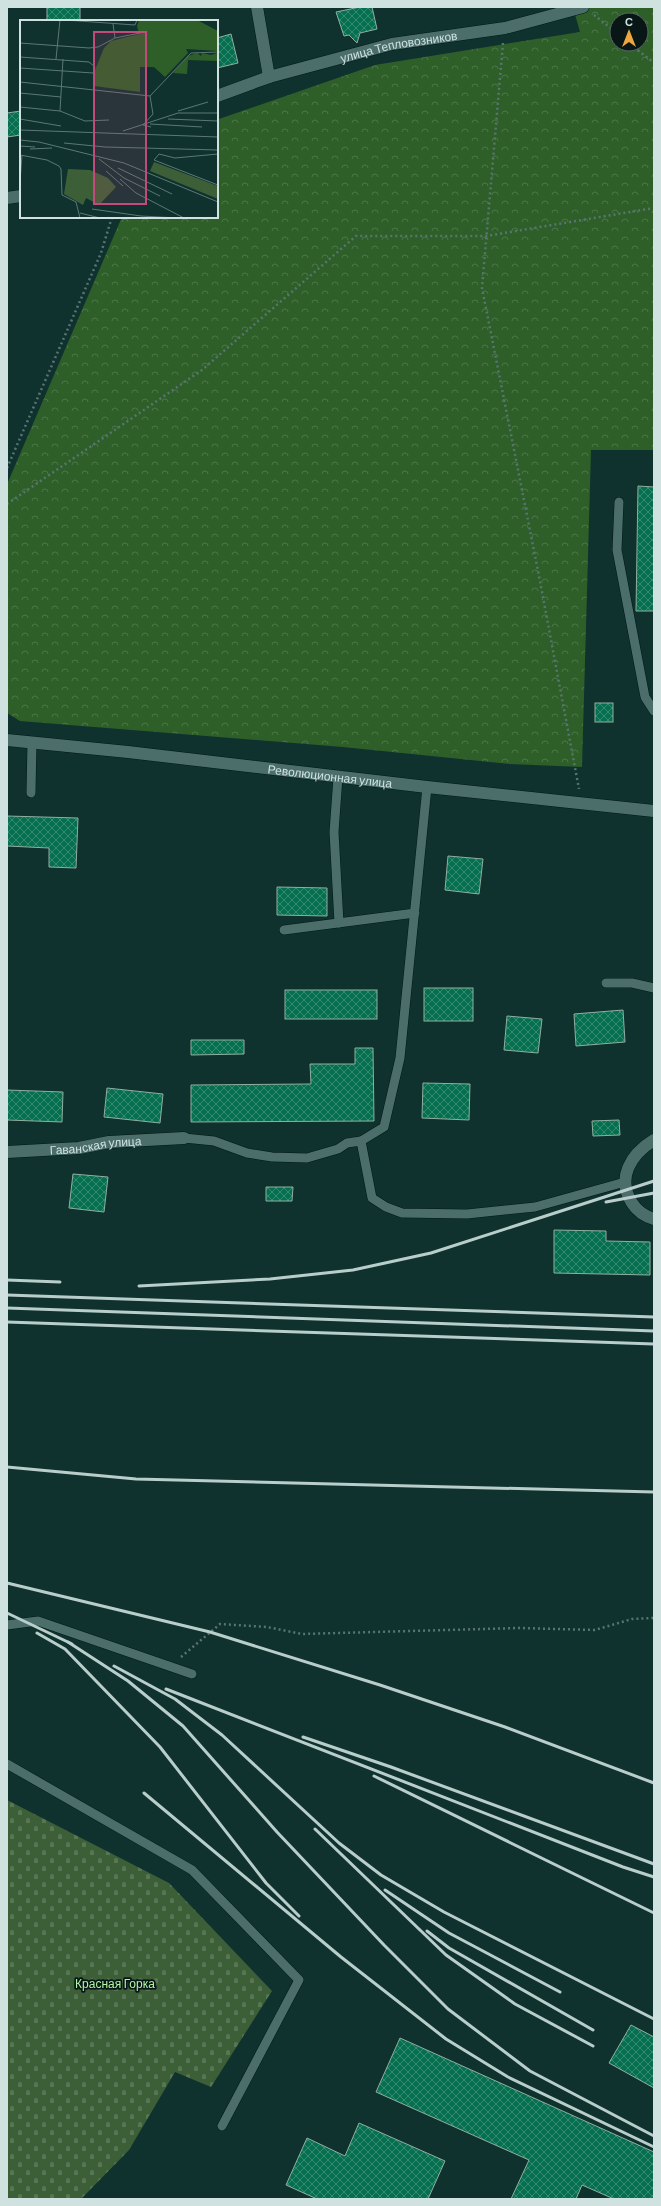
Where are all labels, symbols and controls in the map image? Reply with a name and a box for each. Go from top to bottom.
north arrow [609,12,649,52]
text: С [625,15,633,28]
inset map [20,20,218,218]
street label: улица Тепловозников [339,28,458,66]
street label: Революционная улица [267,761,393,790]
street label: Гаванская улица [49,1133,142,1157]
park label: Красная Горка [75,1976,155,1991]

